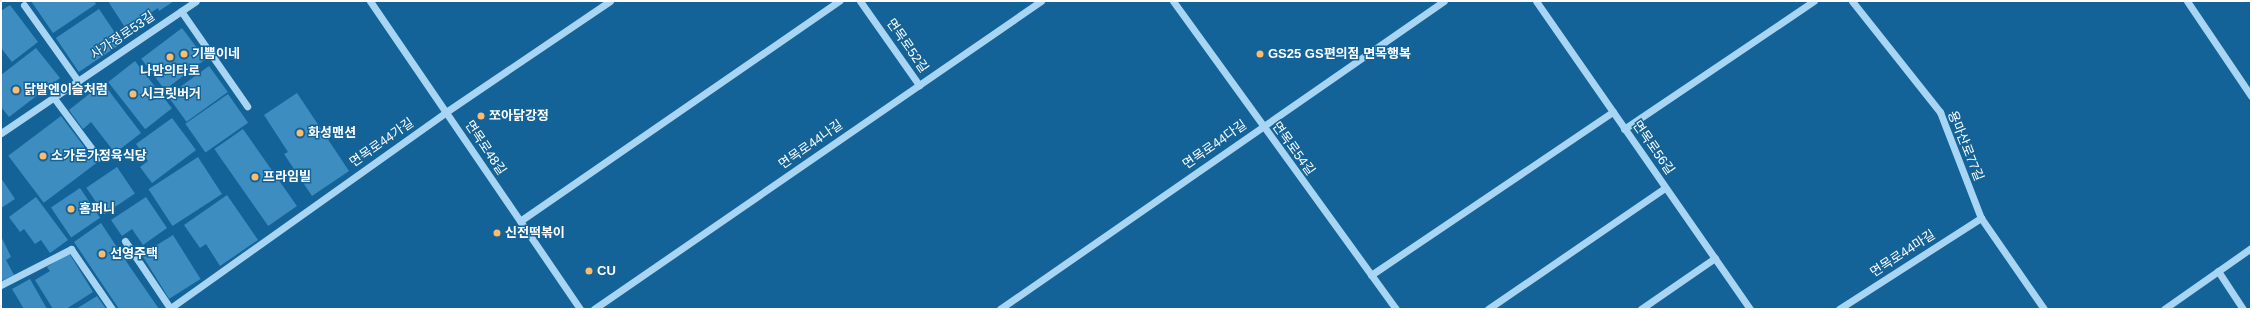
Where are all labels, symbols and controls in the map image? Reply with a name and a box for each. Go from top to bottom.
street label: 사가정로53길 [88,9,158,63]
street label: 면목로52길 [883,16,931,76]
place label: 기쁨이네 [192,46,240,62]
place label: GS25 GS편의점 면목행복 [1268,46,1411,62]
marker: 기쁨이네 [179,49,189,59]
marker: GS25 GS편의점 면목행복 [1255,49,1265,59]
marker: 나만의타로 [165,52,175,62]
place label: 나만의타로 [140,63,200,79]
place label: 닭발엔이슬처럼 [24,82,108,98]
marker: 닭발엔이슬처럼 [11,85,21,95]
place label: 시크릿버거 [141,86,201,102]
marker: 시크릿버거 [128,89,138,99]
place label: 쪼아닭강정 [489,108,549,124]
street label: 용마산로77길 [1944,109,1986,183]
marker: 쪼아닭강정 [476,111,486,121]
street label: 면목로44가길 [347,115,417,171]
street label: 면목로44나길 [776,117,846,173]
street label: 면목로44다길 [1180,117,1250,173]
street label: 면목로48길 [461,118,509,178]
street label: 면목로56길 [1629,118,1677,178]
street label: 면목로54길 [1268,119,1318,179]
place label: 화성맨션 [308,125,356,141]
marker: 화성맨션 [295,128,305,138]
place label: 소가돈가정육식당 [51,148,147,164]
marker: 소가돈가정육식당 [38,151,48,161]
place label: 프라임빌 [263,169,311,185]
marker: 프라임빌 [250,172,260,182]
place label: 홈퍼니 [79,201,115,217]
marker: 홈퍼니 [66,204,76,214]
place label: 신전떡볶이 [505,225,565,241]
street label: 면목로44마길 [1868,227,1938,281]
marker: 신전떡볶이 [492,228,502,238]
place label: 선영주택 [110,246,158,262]
marker: 선영주택 [97,249,107,259]
place label: CU [597,263,616,279]
marker: CU [584,266,594,276]

